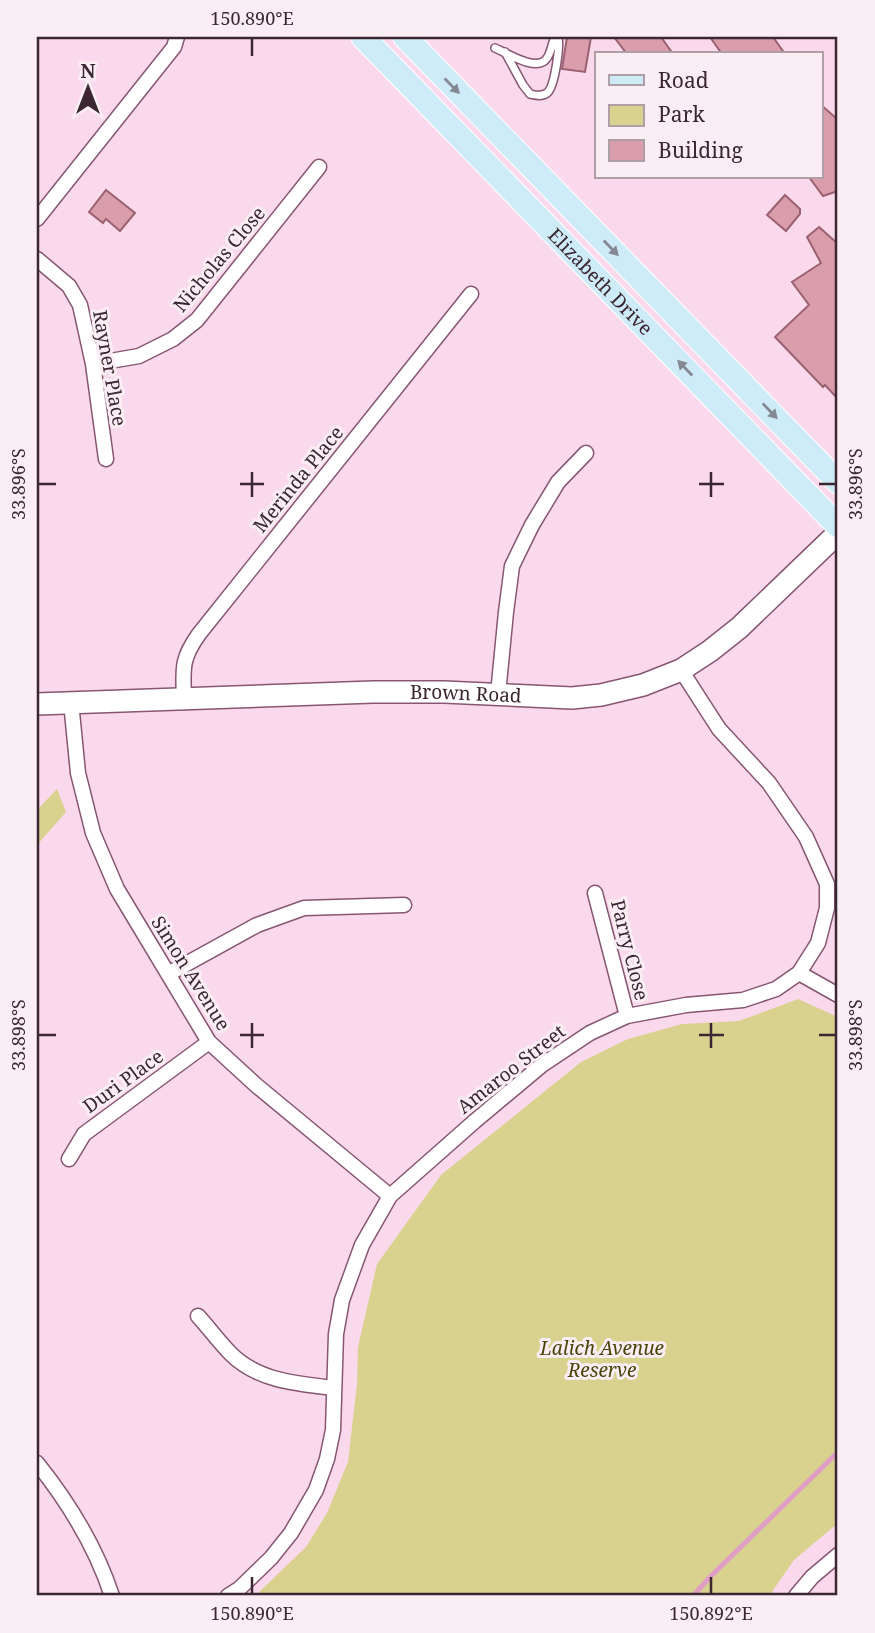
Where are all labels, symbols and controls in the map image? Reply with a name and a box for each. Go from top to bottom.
text: 150.890°E [210,6,294,30]
north arrow [52,52,122,122]
legend [595,52,822,178]
text: N [81,58,96,84]
text: Road [658,66,709,94]
one-way arrow [444,77,461,94]
text: Park [658,100,705,128]
text: Building [658,136,743,164]
street label: Nicholas Close [167,201,271,317]
street label: Elizabeth Drive [543,222,659,341]
one-way arrow [603,239,619,256]
street label: Rayner Place [87,308,133,428]
one-way arrow [678,360,694,377]
one-way arrow [762,403,778,419]
street label: Merinda Place [247,420,349,538]
text: 33.896°S [6,448,30,520]
text: 33.896°S [843,448,867,520]
street label: Brown Road [410,679,523,709]
street label: Parry Close [605,897,655,1003]
street label: Simon Avenue [145,911,237,1035]
text: 33.898°S [6,999,30,1071]
text: 33.898°S [843,999,867,1071]
street label: Amaroo Street [451,1018,571,1120]
street label: Duri Place [78,1043,168,1119]
park label: Lalich Avenue Reserve [539,1335,664,1383]
text: 150.890°E [210,1601,294,1625]
text: 150.892°E [669,1601,753,1625]

